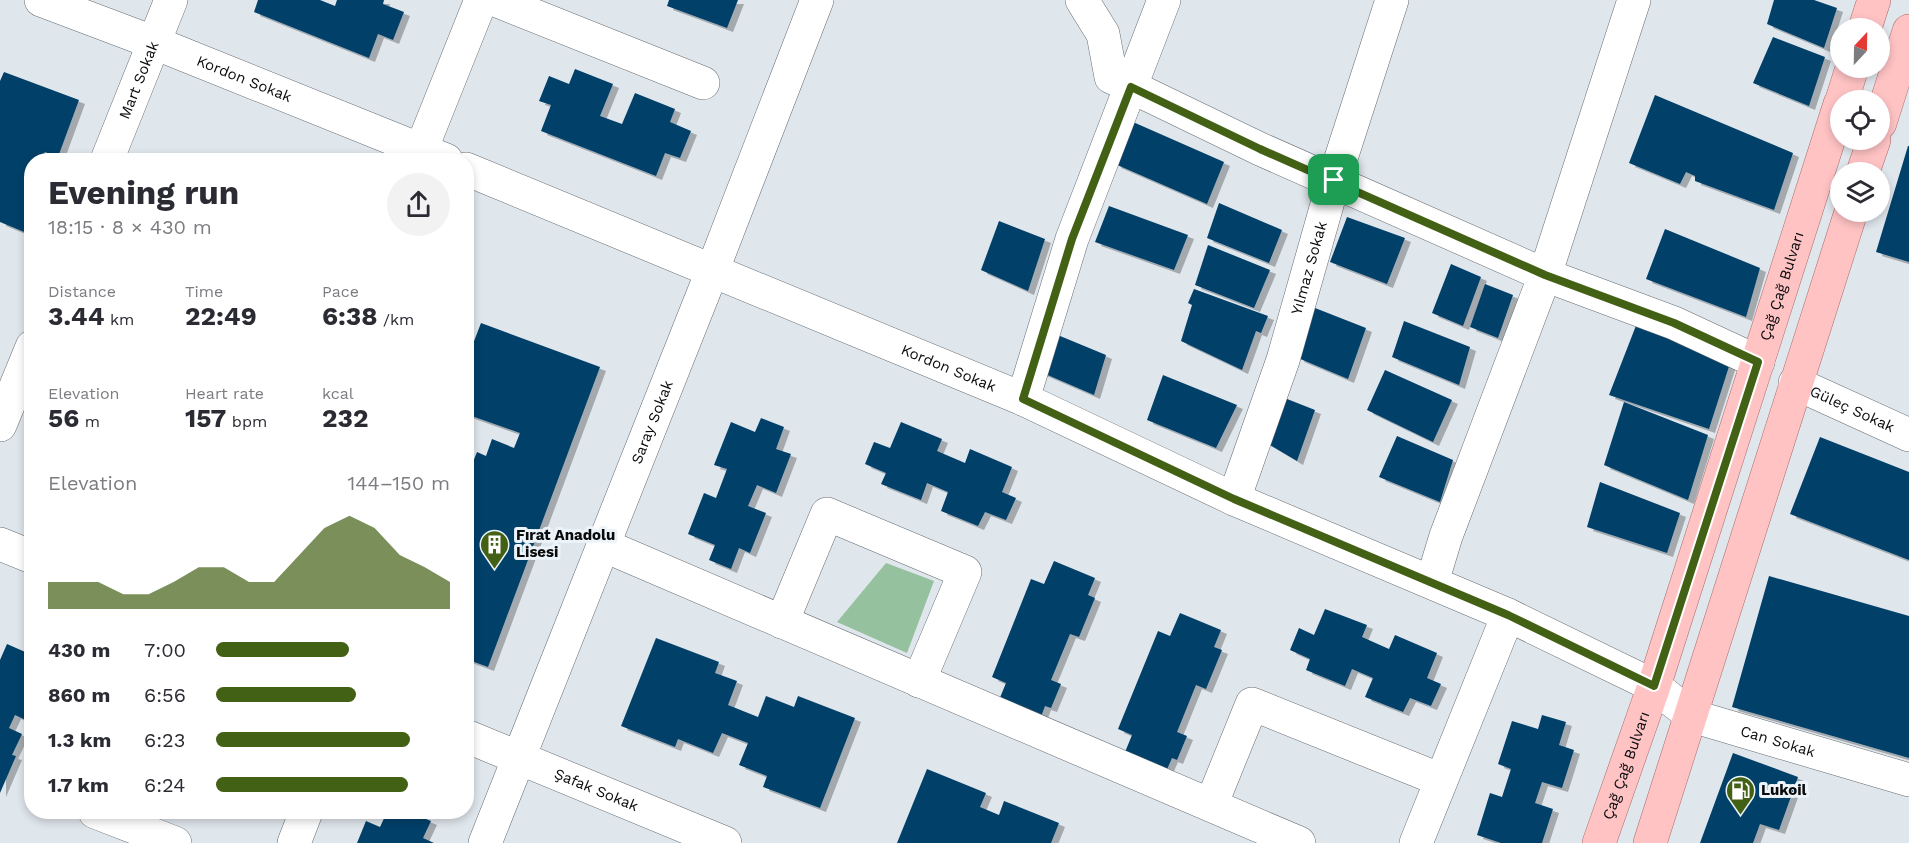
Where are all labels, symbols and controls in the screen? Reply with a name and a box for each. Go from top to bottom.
north arrow [1830,18,1890,78]
map controls [1830,18,1890,222]
street label: Mart Sokak [115,38,163,122]
street label: Kordon Sokak [194,52,295,106]
button: locate [1830,90,1890,150]
pin [1308,154,1359,205]
button: layers [1830,162,1890,222]
icon: arrive [1317,163,1350,196]
text: Evening run [48,173,239,212]
button: share [387,173,450,236]
text: 18:15 · 8 × 430 m [48,215,212,239]
street label: Yılmaz Sokak [1287,219,1331,317]
street label: Çağ Çağ Bulvarı [1756,230,1808,343]
text: Distance [48,282,116,301]
text: Time [185,282,223,301]
text: Pace [322,282,359,301]
text: 3.44 [48,301,104,331]
text: 22:49 [185,301,257,331]
text: 6:38 [322,301,378,331]
text: km [104,310,134,329]
text: /km [378,310,414,329]
street label: Kordon Sokak [898,341,999,396]
street label: Saray Sokak [628,377,677,466]
street label: Güleç Sokak [1807,382,1898,436]
text: Elevation [48,384,119,403]
text: Heart rate [185,384,264,403]
text: kcal [322,384,354,403]
text: 56 [48,403,79,433]
text: 157 [185,403,226,433]
text: 232 [322,403,368,433]
text: m [79,412,100,431]
text: bpm [226,412,267,431]
text: Elevation [48,471,137,495]
text: 144–150 m [348,471,450,495]
place label: Fırat Anadolu Lisesi [516,526,615,561]
building icon: Fırat Anadolu Lisesi [479,528,511,570]
text: 430 m [48,638,110,662]
text: 7:00 [144,638,186,662]
text: 860 m [48,683,110,707]
text: 6:56 [144,683,186,707]
street label: Çağ Çağ Bulvarı [1599,709,1653,822]
street label: Can Sokak [1738,722,1818,761]
text: 1.3 km [48,728,111,752]
text: 6:23 [144,728,185,752]
street label: Şafak Sokak [552,764,641,815]
text: 1.7 km [48,773,109,797]
text: 6:24 [144,773,185,797]
fuel station icon: Lukoil [1724,774,1756,816]
place label: Lukoil [1761,781,1807,799]

